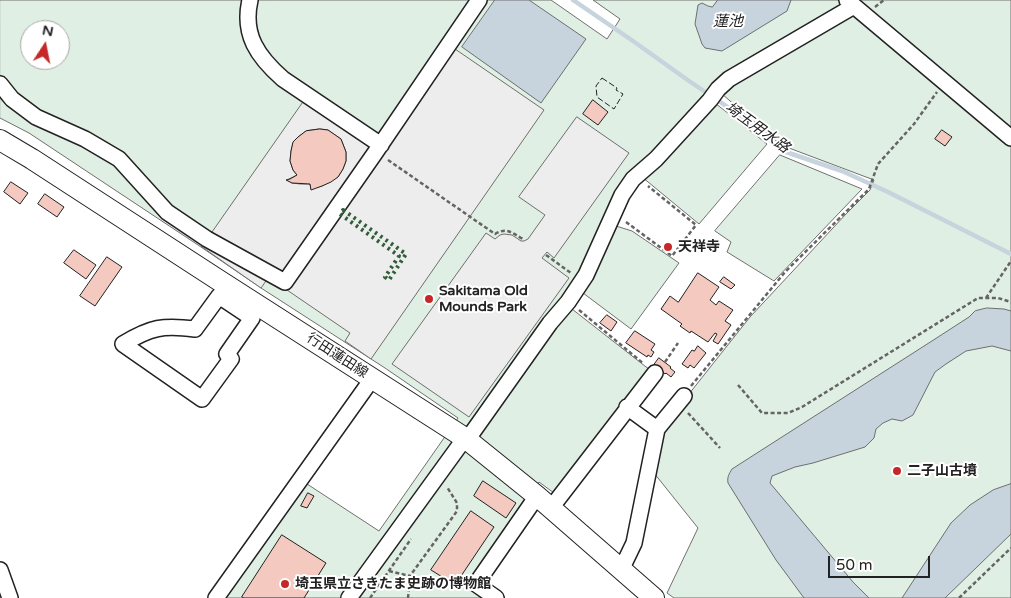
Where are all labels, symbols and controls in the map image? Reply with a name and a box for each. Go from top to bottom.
water label: 蓮池 [713,13,743,31]
north arrow [20,20,70,70]
text: N [41,21,55,40]
water label: 埼玉用水路 [721,99,793,157]
place label: 天祥寺 [678,239,720,255]
marker: 天祥寺 [662,241,674,253]
place label: Sakitama Old Mounds Park [439,283,528,316]
marker: Sakitama Old Mounds Park [423,293,435,305]
street label: 行田蓮田線 [303,330,371,382]
place label: 二子山古墳 [907,463,977,479]
marker: 二子山古墳 [891,465,903,477]
scale bar [831,546,934,578]
text: 50 m [836,556,873,574]
place label: 埼玉県立さきたま史跡の博物館 [295,576,491,592]
marker: 埼玉県立さきたま史跡の博物館 [279,578,291,590]

